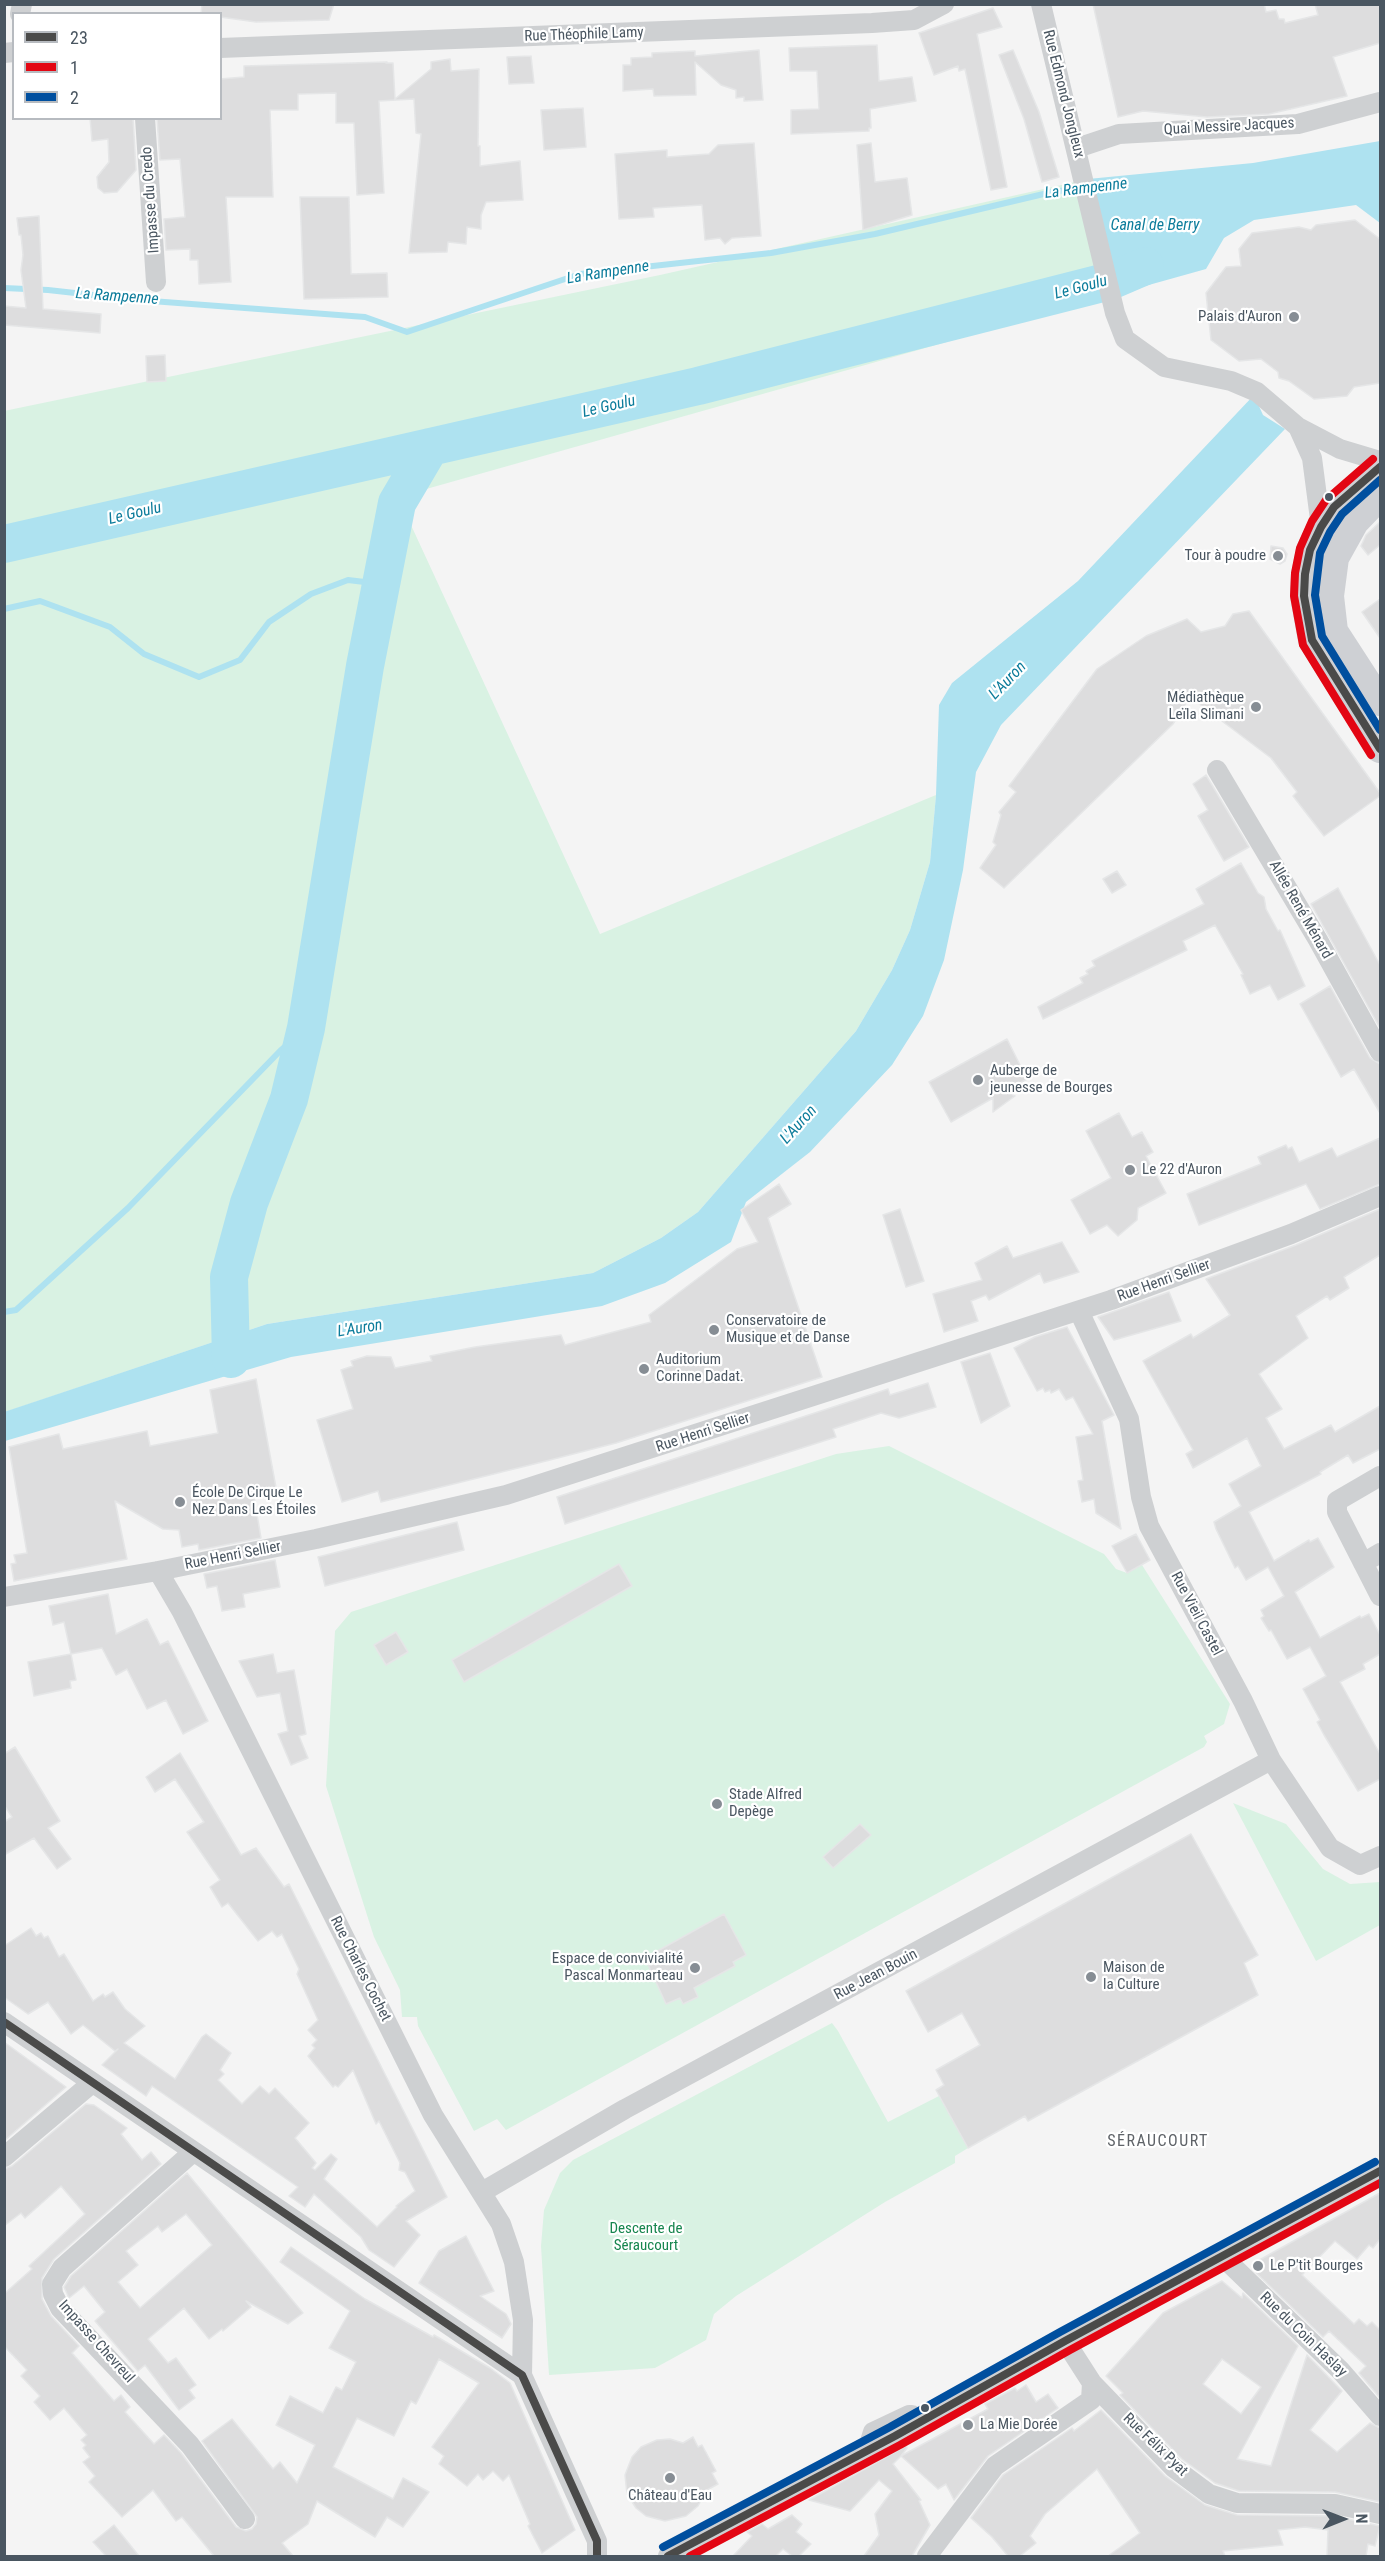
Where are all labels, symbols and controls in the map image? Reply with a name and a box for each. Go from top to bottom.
legend [12,12,222,120]
street label: Rue Théophile Lamy [524,24,644,46]
text: 23 [70,27,88,48]
street label: Rue Edmond Jongleux [1038,28,1088,160]
text: 1 [70,57,79,78]
text: 2 [70,87,79,108]
street label: Quai Messire Jacques [1163,115,1295,139]
street label: Impasse du Credo [138,146,164,254]
water label: La Rampenne [1044,174,1128,204]
water label: Canal de Berry [1111,216,1199,236]
water label: La Rampenne [565,257,651,289]
water label: Le Goulu [1053,272,1109,304]
water label: La Rampenne [75,285,159,309]
place label: Palais d'Auron [1198,308,1282,326]
marker: Palais d'Auron [1287,310,1301,324]
water label: Le Goulu [581,392,637,422]
unlabelled marker [1323,491,1335,503]
water label: Le Goulu [107,499,163,529]
place label: Tour à poudre [1184,547,1266,565]
marker: Tour à poudre [1271,549,1285,563]
water label: L'Auron [985,658,1031,704]
place label: Médiathèque Leïla Slimani [1167,689,1244,724]
marker: Médiathèque Leïla Slimani [1249,700,1263,714]
street label: Allée René Ménard [1265,858,1335,962]
place label: Auberge de jeunesse de Bourges [990,1062,1113,1097]
marker: Auberge de jeunesse de Bourges [971,1073,985,1087]
water label: L'Auron [777,1102,821,1148]
place label: Le 22 d'Auron [1142,1161,1222,1179]
marker: Le 22 d'Auron [1123,1163,1137,1177]
street label: Rue Henri Sellier [1115,1256,1213,1306]
place label: Conservatoire de Musique et de Danse [726,1312,850,1347]
water label: L'Auron [336,1316,384,1342]
marker: Conservatoire de Musique et de Danse [707,1323,721,1337]
place label: Auditorium Corinne Dadat. [656,1351,744,1386]
marker: Auditorium Corinne Dadat. [637,1362,651,1376]
street label: Rue Henri Sellier [654,1409,752,1457]
place label: École De Cirque Le Nez Dans Les Étoiles [192,1484,316,1519]
marker: École De Cirque Le Nez Dans Les Étoiles [173,1495,187,1509]
street label: Rue Henri Sellier [183,1538,283,1574]
street label: Rue Vieil Castel [1166,1569,1226,1659]
place label: Stade Alfred Depège [729,1786,802,1821]
marker: Stade Alfred Depège [710,1797,724,1811]
street label: Rue Charles Cochet [326,1913,394,2025]
street label: Rue Jean Bouin [831,1946,921,2004]
place label: Espace de convivialité Pascal Monmarteau [552,1950,683,1985]
place label: Maison de la Culture [1103,1959,1165,1994]
marker: Espace de convivialité Pascal Monmarteau [688,1961,702,1975]
marker: Maison de la Culture [1084,1970,1098,1984]
district label: SÉRAUCOURT [1107,2132,1209,2152]
park label: Descente de Séraucourt [609,2220,683,2255]
place label: Le P'tit Bourges [1270,2257,1363,2275]
marker: Le P'tit Bourges [1251,2259,1265,2273]
street label: Rue du Coin Haslay [1256,2289,1350,2381]
street label: Impasse Chevreul [54,2297,138,2387]
unlabelled marker [919,2402,931,2414]
street label: Rue Félix Pyat [1119,2410,1191,2480]
place label: La Mie Dorée [980,2416,1058,2434]
marker: La Mie Dorée [961,2418,975,2432]
marker: Château d'Eau [663,2471,677,2485]
place label: Château d'Eau [628,2487,712,2505]
north arrow [1313,2489,1373,2549]
text: N [1352,2514,1371,2524]

